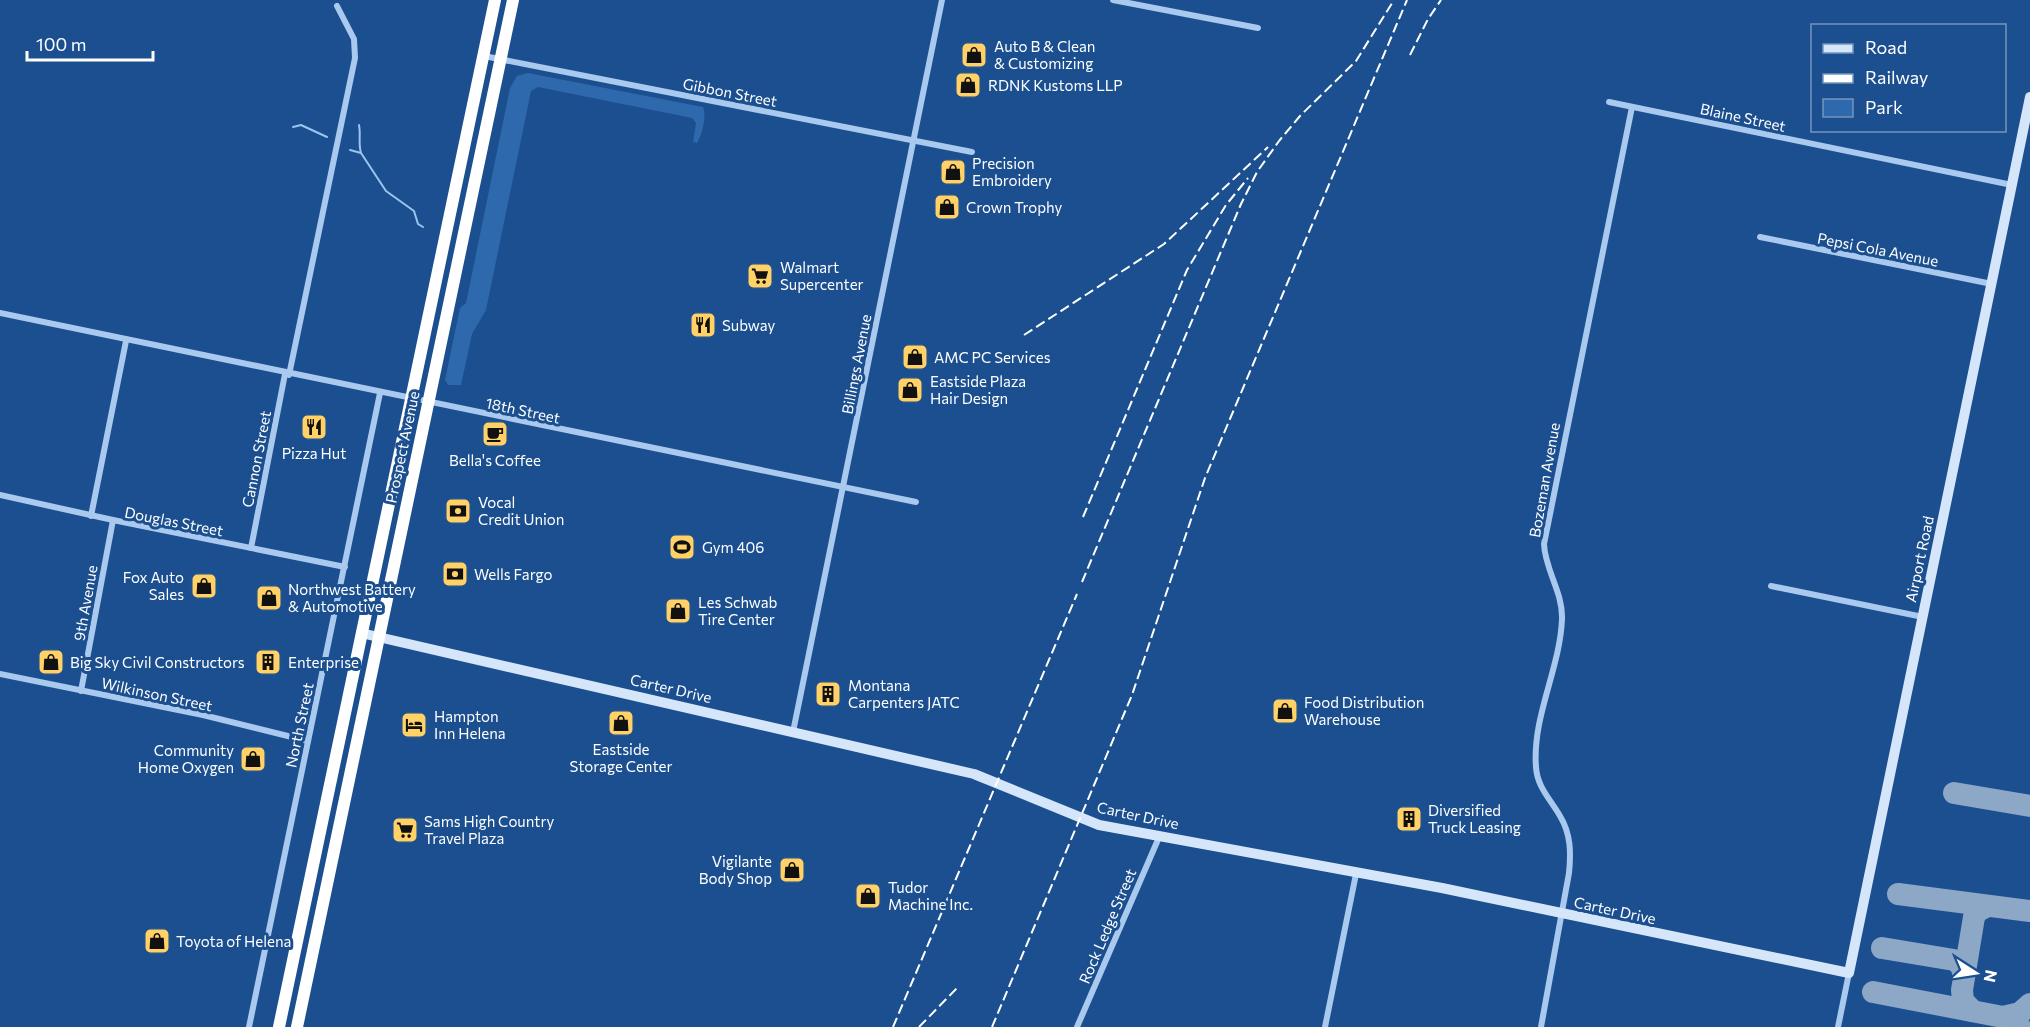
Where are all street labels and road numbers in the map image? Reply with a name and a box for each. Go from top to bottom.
street label: Gibbon Street [681,74,779,110]
street label: Blaine Street [1699,99,1787,135]
street label: Pepsi Cola Avenue [1816,228,1940,270]
street label: Billings Avenue [837,312,875,416]
street label: Prospect Avenue [381,389,423,505]
street label: 18th Street [484,393,562,427]
street label: Cannon Street [238,409,274,509]
street label: Bozeman Avenue [1525,421,1563,539]
street label: Douglas Street [123,503,225,539]
street label: Airport Road [1901,514,1937,604]
street label: 9th Avenue [69,564,101,642]
street label: Carter Drive [628,670,714,706]
street label: Wilkinson Street [100,673,214,715]
street label: North Street [281,681,317,769]
street label: Carter Drive [1095,798,1181,832]
street label: Rock Ledge Street [1075,866,1139,986]
street label: Carter Drive [1572,893,1658,927]

